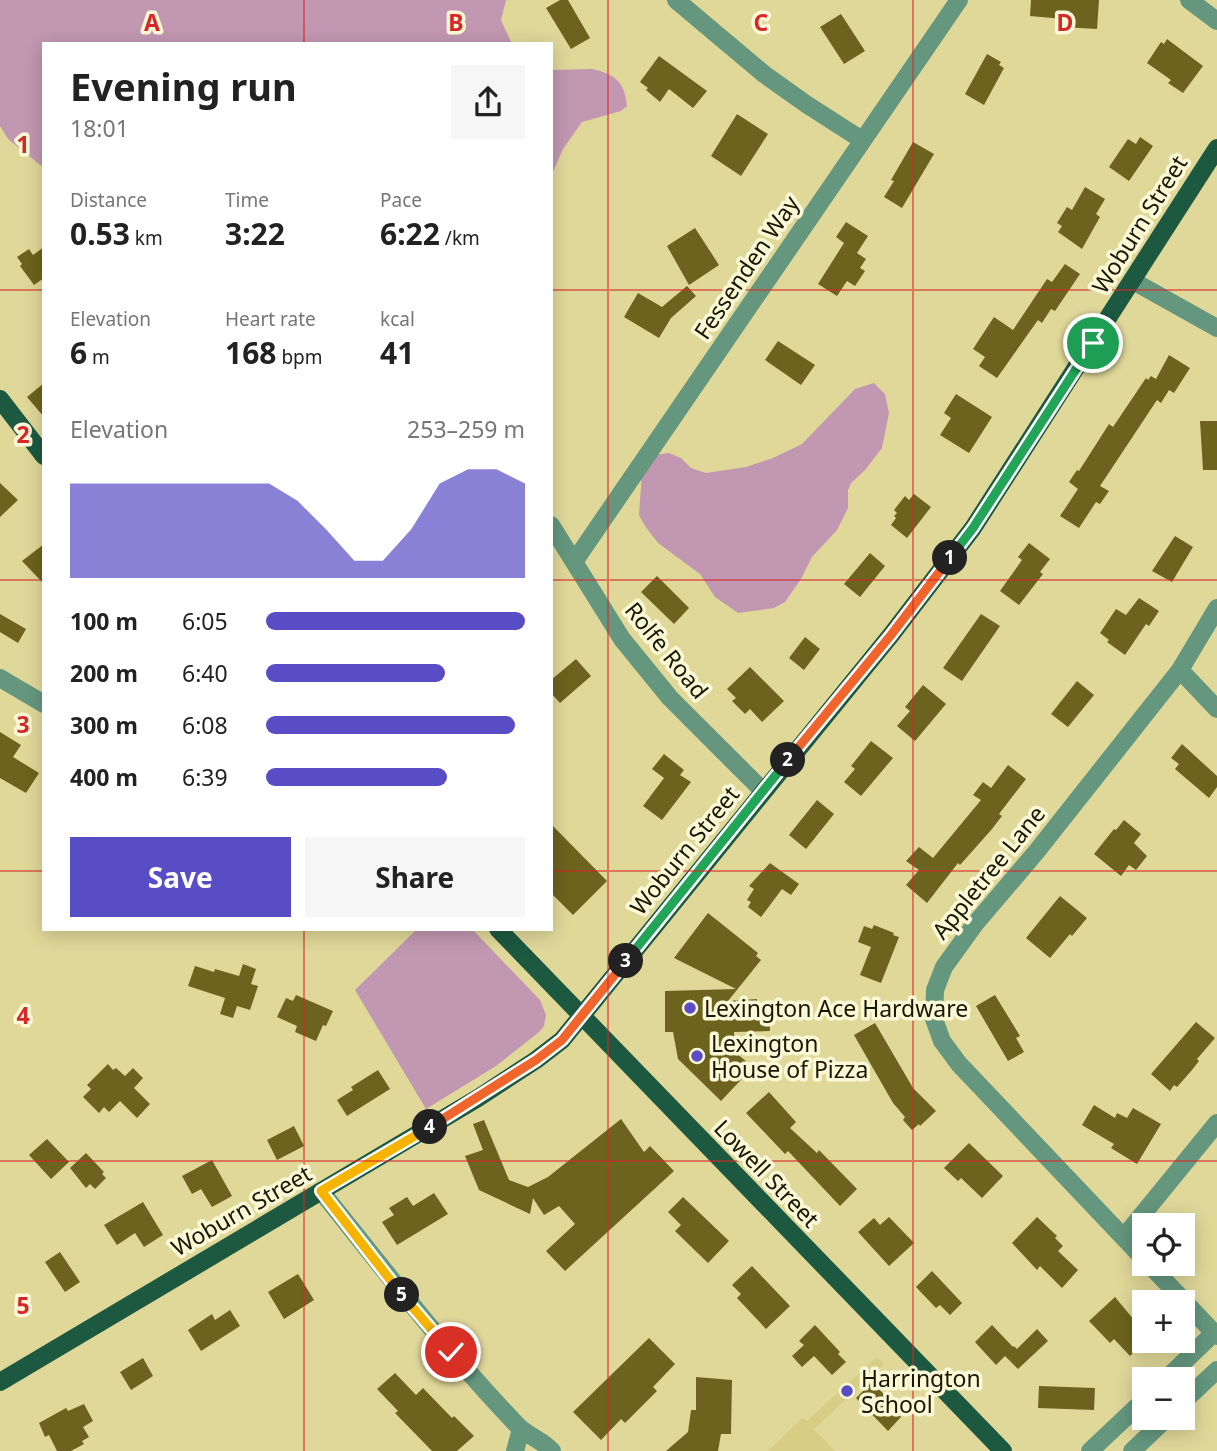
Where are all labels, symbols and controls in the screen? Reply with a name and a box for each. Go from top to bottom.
text: A [144,6,160,38]
text: B [448,6,464,38]
text: C [754,6,769,38]
text: D [1057,6,1073,38]
text: Evening run [70,60,297,112]
button: share [451,65,525,139]
text: 18:01 [70,112,129,144]
text: 1 [16,128,30,160]
street label: Woburn Street [1084,149,1194,299]
text: Distance [70,187,147,213]
text: Time [225,187,269,213]
text: Pace [380,187,422,213]
street label: Fessenden Way [686,189,806,345]
text: 0.53 [70,213,130,254]
text: 3:22 [225,213,285,254]
text: 6:22 [380,213,440,254]
text: km [130,225,163,251]
text: /km [440,225,480,251]
text: Elevation [70,306,151,332]
text: Heart rate [225,306,316,332]
text: kcal [380,306,415,332]
pin [1063,313,1123,373]
icon: arrive [1074,324,1112,362]
text: 6 [70,332,87,373]
text: 168 [225,332,276,373]
text: 41 [380,332,414,373]
text: m [87,344,110,370]
text: bpm [276,344,323,370]
text: Elevation [70,413,168,445]
text: 253–259 m [407,413,525,445]
text: 2 [16,418,30,450]
pin: 1 [932,540,968,576]
text: 1 [944,544,955,570]
street label: Rolfe Road [618,595,716,705]
text: 100 m [70,605,138,637]
text: 6:05 [182,605,228,637]
text: 200 m [70,657,138,689]
text: 6:40 [182,657,228,689]
text: 3 [16,708,30,740]
text: 300 m [70,709,138,741]
text: 6:08 [182,709,228,741]
pin: 2 [770,742,806,778]
text: 2 [782,746,793,772]
text: 400 m [70,761,138,793]
text: 6:39 [182,761,228,793]
street label: Woburn Street [622,779,746,921]
street label: Appletree Lane [924,798,1052,946]
button: Save [70,837,291,917]
button: Share [305,837,525,917]
pin: 3 [608,944,644,978]
text: 3 [620,947,631,973]
place label: Lexington Ace Hardware [704,992,968,1024]
text: 4 [16,999,30,1031]
marker: Lexington Ace Hardware [682,1000,698,1016]
place label: Lexington House of Pizza [711,1027,868,1085]
marker: Lexington House of Pizza [689,1048,705,1064]
pin: 4 [412,1110,448,1144]
street label: Lowell Street [707,1112,827,1234]
text: 4 [424,1113,435,1139]
street label: Woburn Street [165,1157,317,1263]
map controls [1132,1213,1195,1430]
button: locate [1132,1213,1195,1276]
pin: 5 [384,1278,420,1312]
text: 5 [396,1281,407,1307]
text: 5 [16,1289,30,1321]
button: + [1132,1290,1195,1353]
pin [421,1322,481,1382]
icon: check [432,1333,470,1371]
place label: Harrington School [861,1362,981,1420]
button: − [1132,1367,1195,1430]
marker: Harrington School [839,1383,855,1399]

